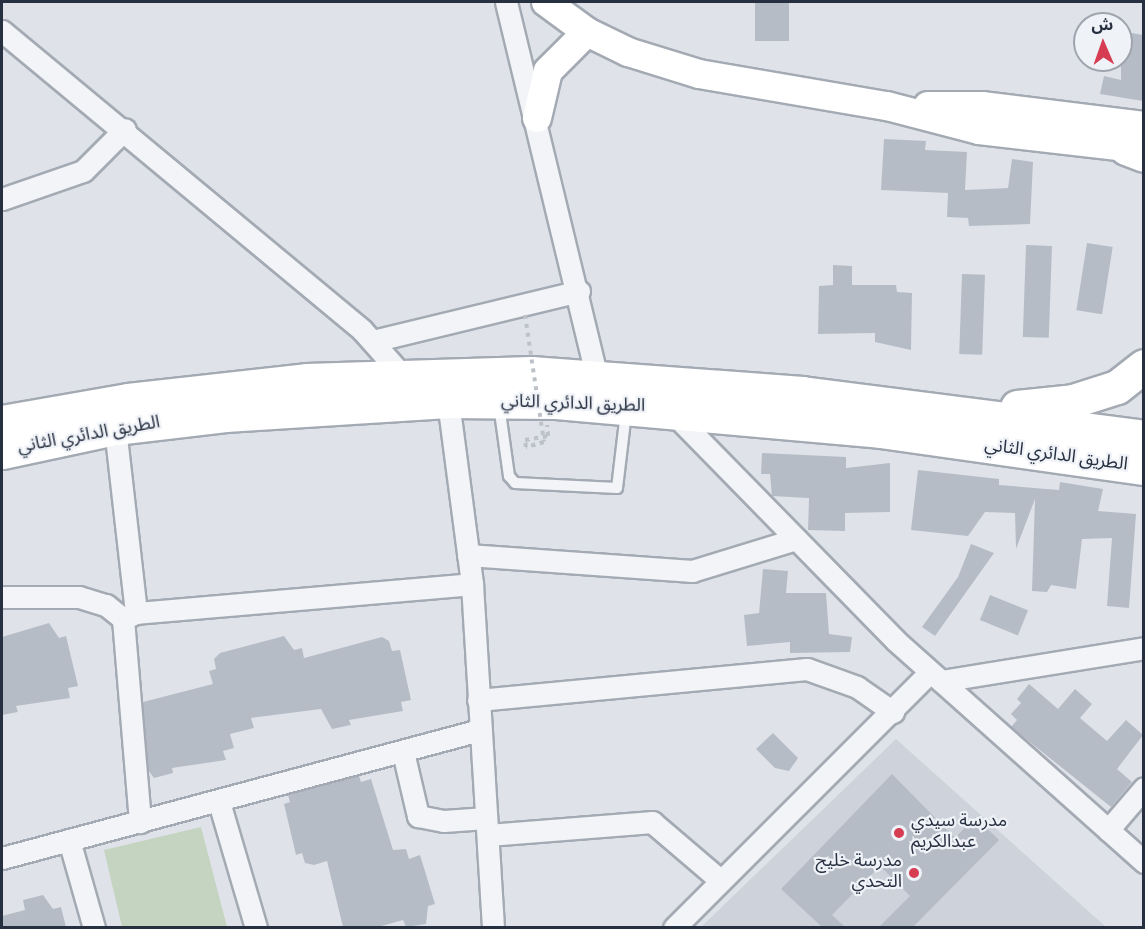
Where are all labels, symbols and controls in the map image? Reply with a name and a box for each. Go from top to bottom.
north arrow [1073,12,1133,72]
text: ش [1091,16,1114,36]
street label: الطريق الدائري الثاني [501,392,645,418]
street label: الطريق الدائري الثاني [16,413,162,459]
street label: الطريق الدائري الثاني [983,435,1129,477]
place label: مدرسة سيدي عبدالكريم [911,812,1007,854]
marker: مدرسة سيدي عبدالكريم [892,826,906,840]
place label: مدرسة خليج التحدي [815,852,902,894]
marker: مدرسة خليج التحدي [907,866,921,880]

